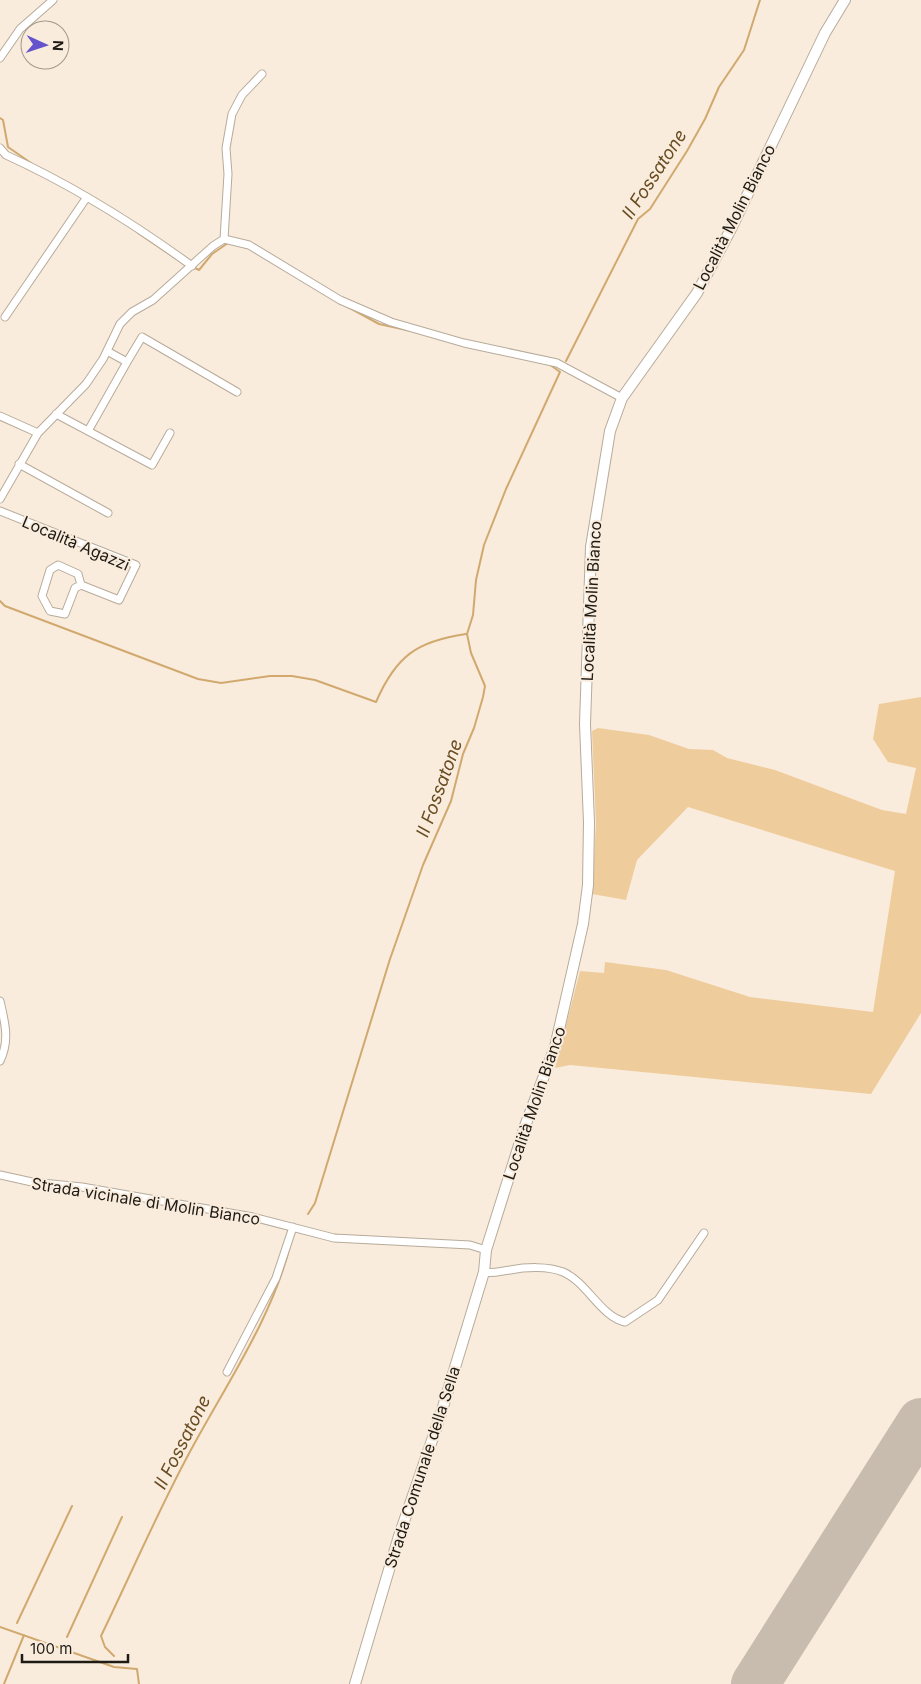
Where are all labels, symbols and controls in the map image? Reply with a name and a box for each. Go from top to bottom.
north arrow [20,20,70,70]
text: N [50,40,67,51]
water label: Il Fossatone [617,125,691,223]
street label: Località Molin Bianco [689,141,779,293]
street label: Località Agazzi [19,511,133,575]
street label: Località Molin Bianco [577,520,605,682]
water label: Il Fossatone [412,736,466,840]
street label: Località Molin Bianco [498,1024,570,1182]
street label: Strada vicinale di Molin Bianco [30,1173,262,1229]
street label: Strada Comunale della Sella [380,1363,464,1571]
water label: Il Fossatone [149,1392,215,1492]
scale bar [22,1632,129,1664]
text: 100 m [30,1639,72,1658]

